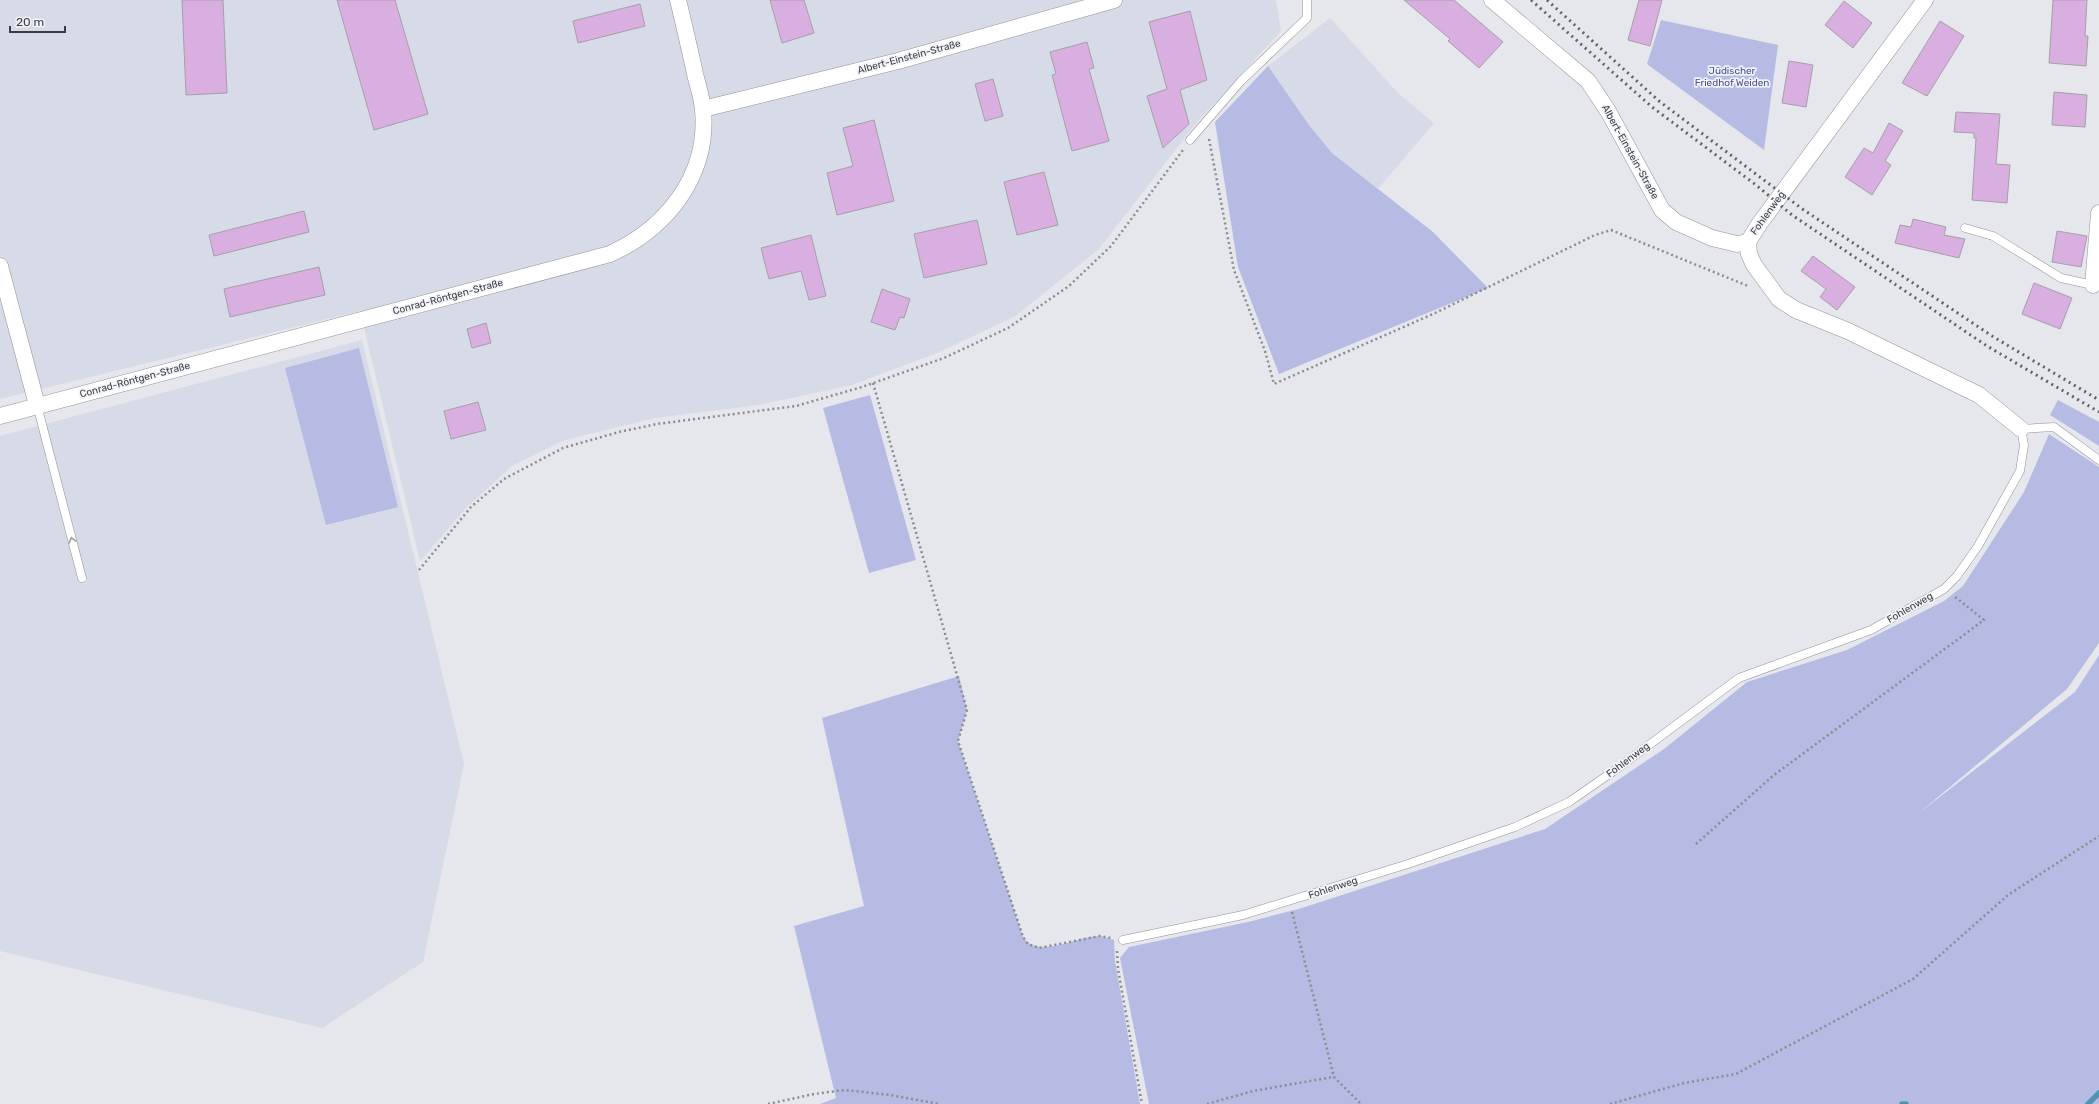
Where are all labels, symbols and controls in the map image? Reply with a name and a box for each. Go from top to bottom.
scale bar [10,8,65,34]
text: 20 m [16,15,44,29]
street label: Albert-Einstein-Straße [856,37,962,77]
park label: Jüdischer Friedhof Weiden [1695,65,1769,89]
street label: Albert-Einstein-Straße [1599,103,1661,202]
street label: Fohlenweg [1748,189,1788,237]
street label: Conrad-Röntgen-Straße [392,276,505,318]
street label: Conrad-Röntgen-Straße [79,359,192,401]
one-way arrow [68,537,76,543]
street label: Fohlenweg [1885,590,1935,626]
street label: Fohlenweg [1604,740,1652,780]
street label: Fohlenweg [1307,874,1359,902]

